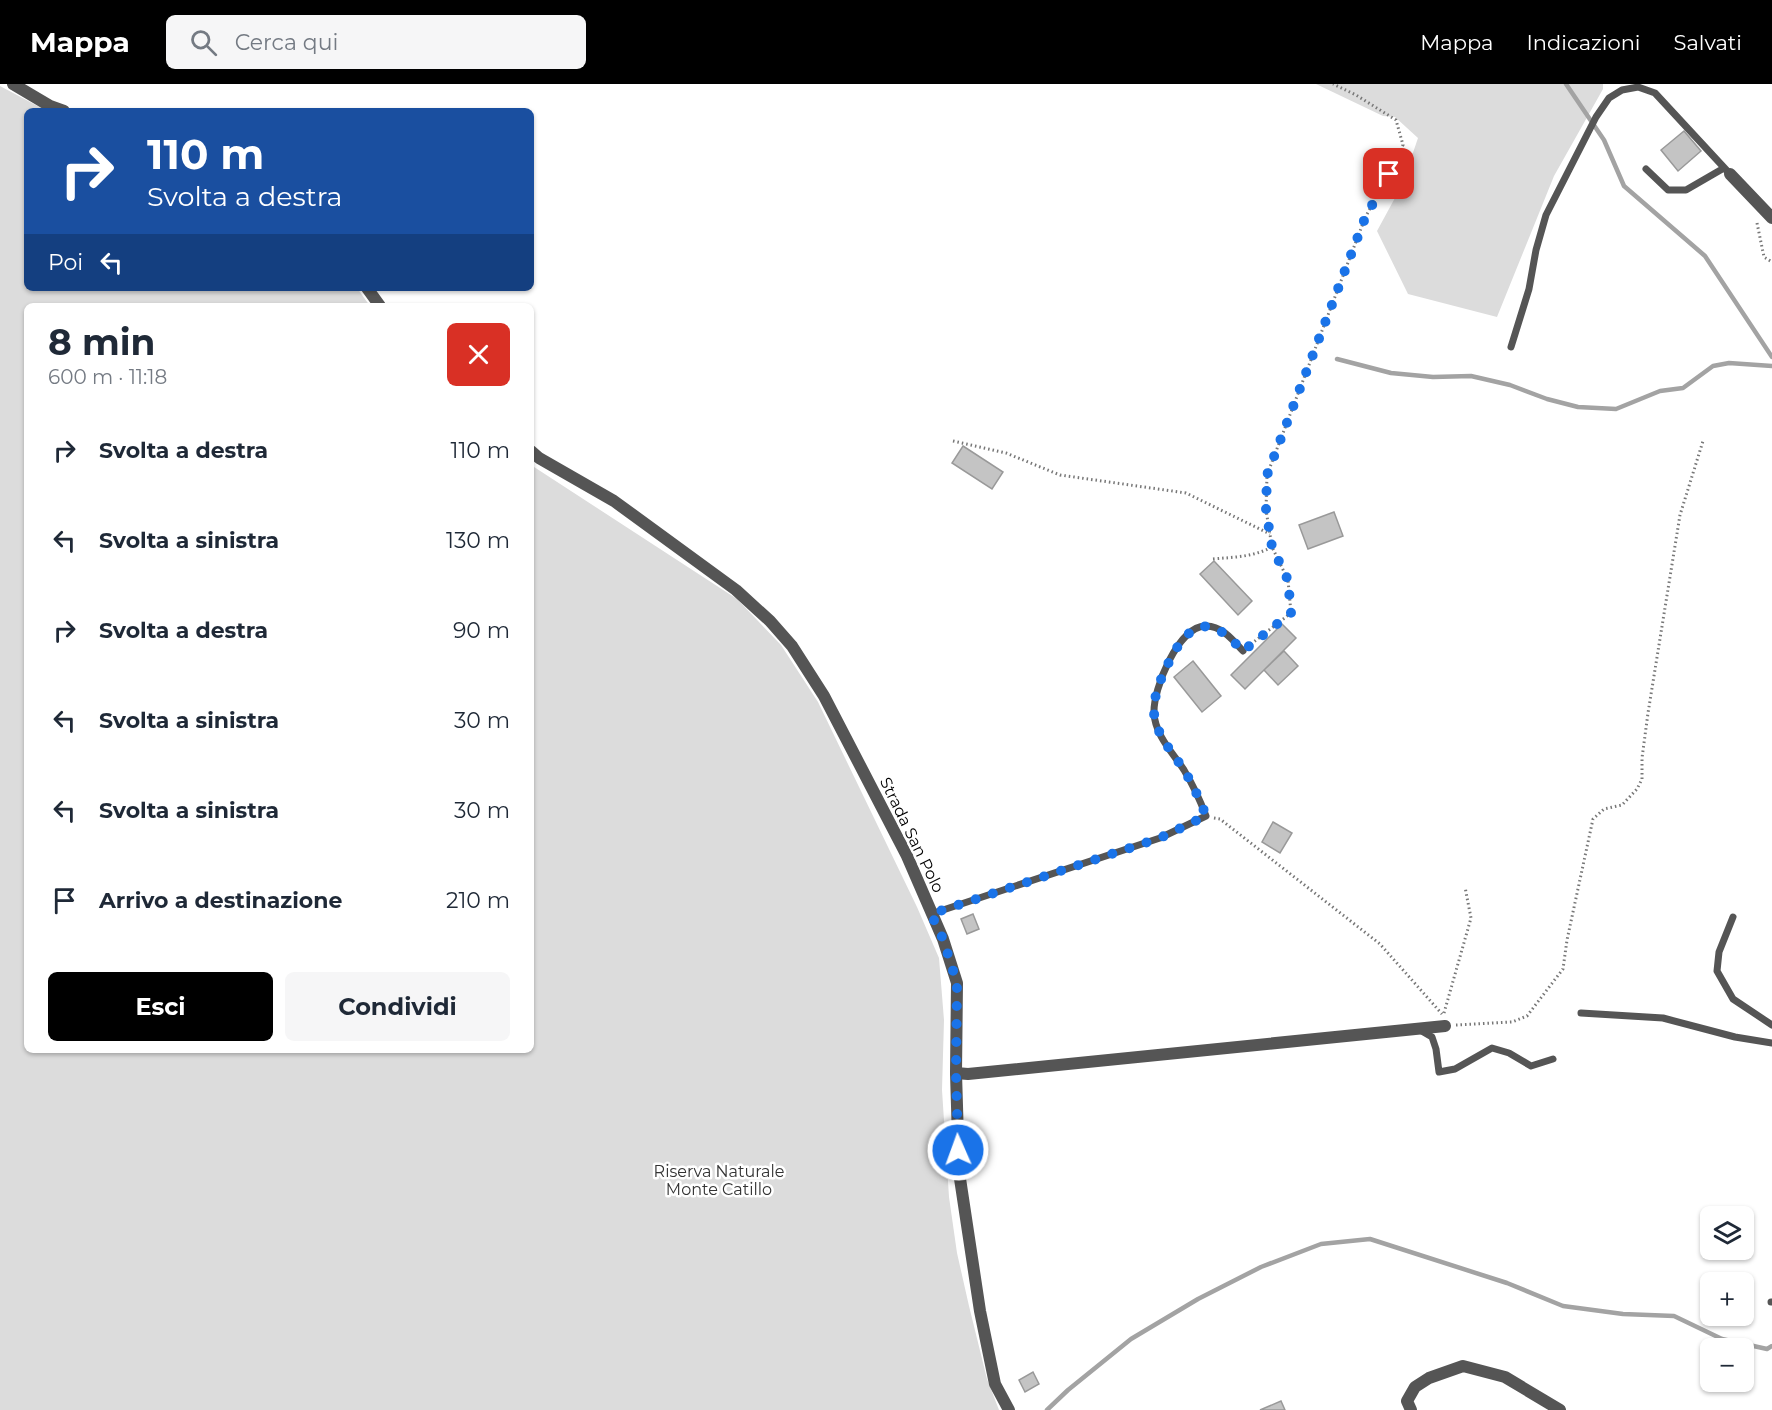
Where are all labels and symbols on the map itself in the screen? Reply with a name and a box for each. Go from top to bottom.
pin [1363,148,1414,199]
street label: Strada San Polo [876,774,948,896]
position arrow [926,1118,990,1182]
park label: Riserva Naturale Monte Catillo [654,1162,784,1199]

